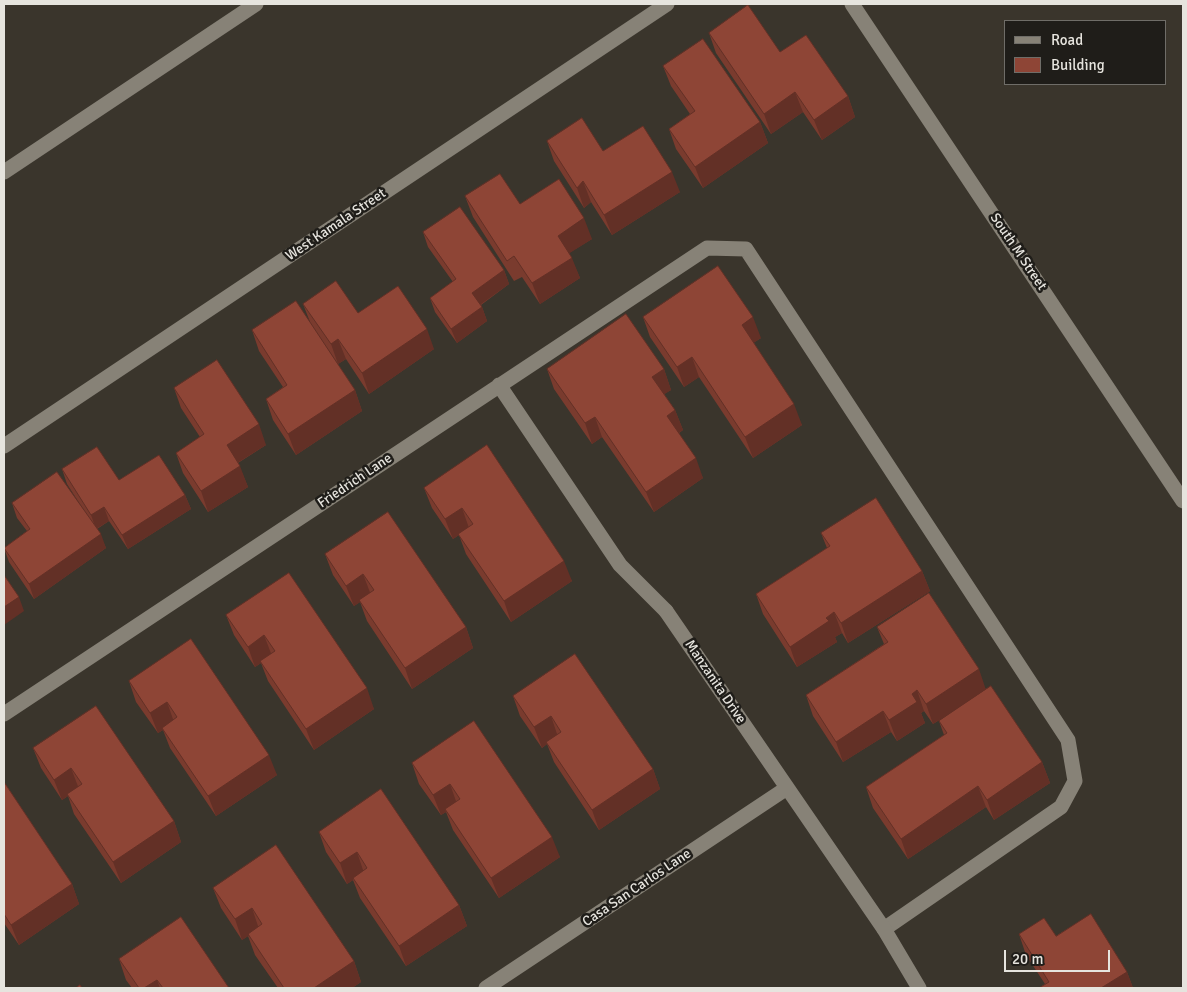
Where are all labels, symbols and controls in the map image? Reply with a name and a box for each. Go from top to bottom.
legend [1004,20,1167,85]
text: Road [1051,31,1083,49]
text: Building [1051,56,1105,74]
street label: West Kamala Street [283,185,389,265]
street label: South M Street [986,210,1050,294]
street label: Friedrich Lane [315,450,395,512]
street label: Manzanita Drive [681,637,749,727]
street label: Casa San Carlos Lane [580,845,694,931]
scale bar [1007,940,1113,972]
text: 20 m [1012,950,1043,968]

